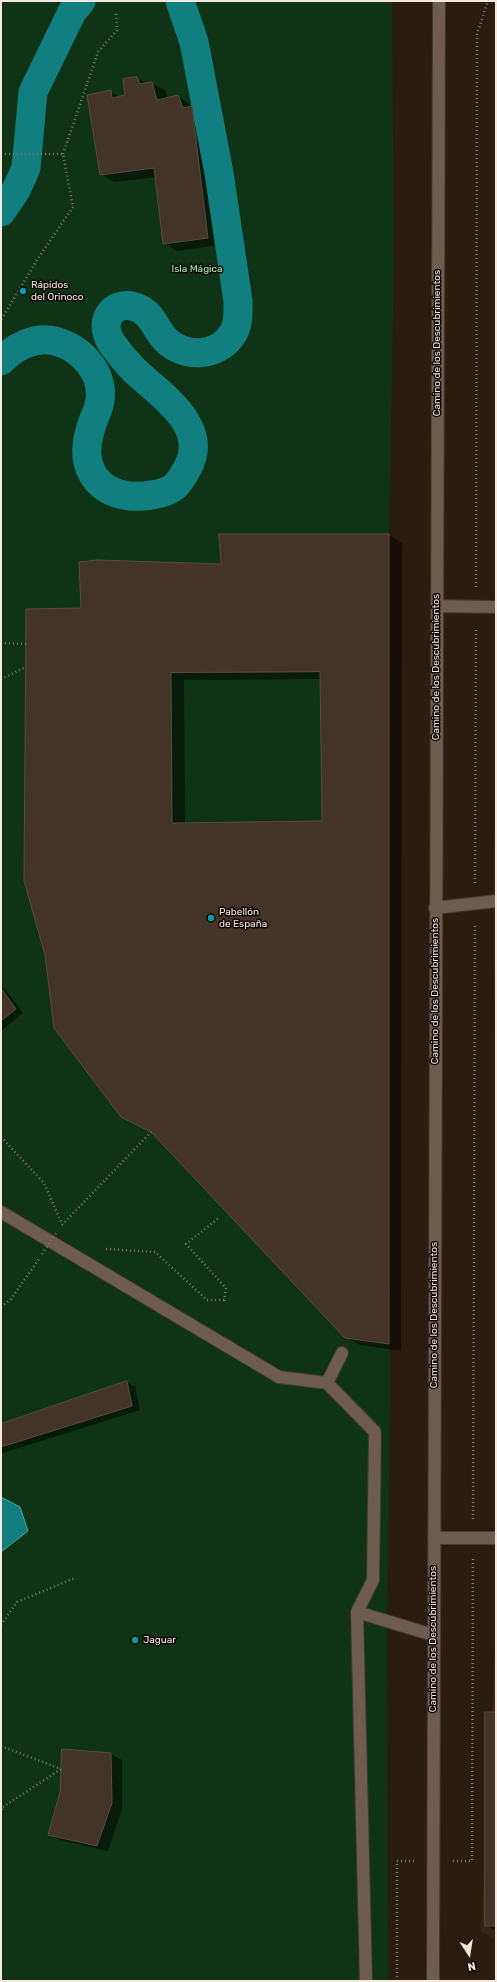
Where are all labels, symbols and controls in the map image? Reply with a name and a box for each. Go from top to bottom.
park label: Isla Mágica [171,263,223,275]
street label: Camino de los Descubrimientos [431,270,443,416]
place label: Rápidos del Orinoco [31,279,83,302]
marker: Rápidos del Orinoco [18,286,28,296]
street label: Camino de los Descubrimientos [430,594,442,740]
place label: Pabellón de España [219,906,267,930]
marker: Pabellón de España [206,913,216,923]
street label: Camino de los Descubrimientos [429,918,441,1064]
street label: Camino de los Descubrimientos [428,1242,440,1388]
street label: Camino de los Descubrimientos [427,1566,439,1712]
place label: Jaguar [143,1634,176,1646]
marker: Jaguar [130,1635,140,1645]
north arrow [449,1934,489,1974]
text: N [466,1959,477,1973]

